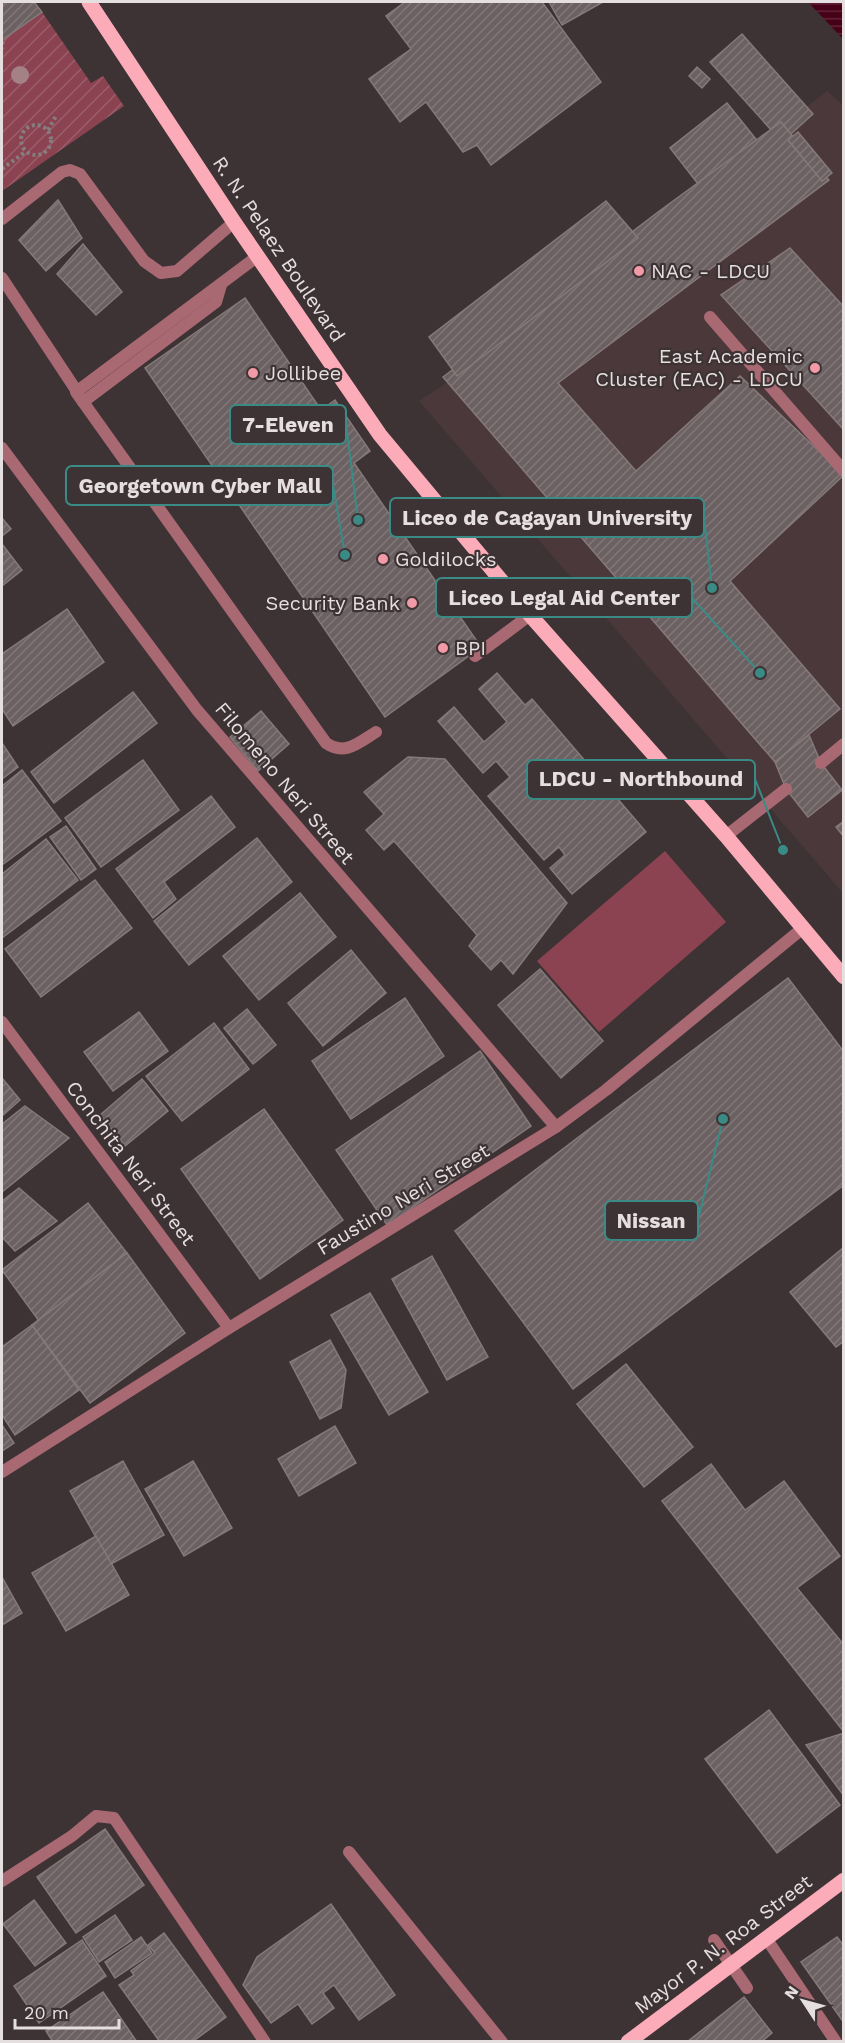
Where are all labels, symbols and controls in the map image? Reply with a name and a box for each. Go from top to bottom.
street label: R. N. Pelaez Boulevard [208,152,350,346]
place label: NAC - LDCU [651,259,770,283]
marker: NAC - LDCU [632,264,646,278]
place label: East Academic Cluster (EAC) - LDCU [595,344,803,391]
place label: Jollibee [265,361,341,385]
marker: East Academic Cluster (EAC) - LDCU [808,361,822,375]
marker: Jollibee [246,366,260,380]
callout: 7-Eleven [230,405,346,444]
text: 7-Eleven [242,412,334,437]
callout: Georgetown Cyber Mall [66,466,333,505]
text: Georgetown Cyber Mall [78,473,322,498]
callout: Liceo de Cagayan University [390,498,704,537]
text: Liceo de Cagayan University [402,505,692,530]
place label: Goldilocks [395,547,496,571]
marker: Goldilocks [376,552,390,566]
callout: Liceo Legal Aid Center [436,578,692,617]
text: Liceo Legal Aid Center [448,585,680,610]
place label: Security Bank [266,591,400,615]
marker: Security Bank [405,596,419,610]
place label: BPI [455,636,486,660]
marker: BPI [436,641,450,655]
street label: Filomeno Neri Street [210,697,360,869]
callout: LDCU - Northbound [527,760,755,799]
text: LDCU - Northbound [539,766,743,791]
street label: Conchita Neri Street [61,1076,201,1250]
street label: Faustino Neri Street [312,1138,494,1260]
callout: Nissan [605,1201,698,1240]
text: Nissan [616,1208,686,1233]
street label: Mayor P. N. Roa Street [629,1869,817,2019]
north arrow [773,1971,833,2031]
scale bar [15,1992,118,2030]
text: 20 m [24,2002,69,2023]

